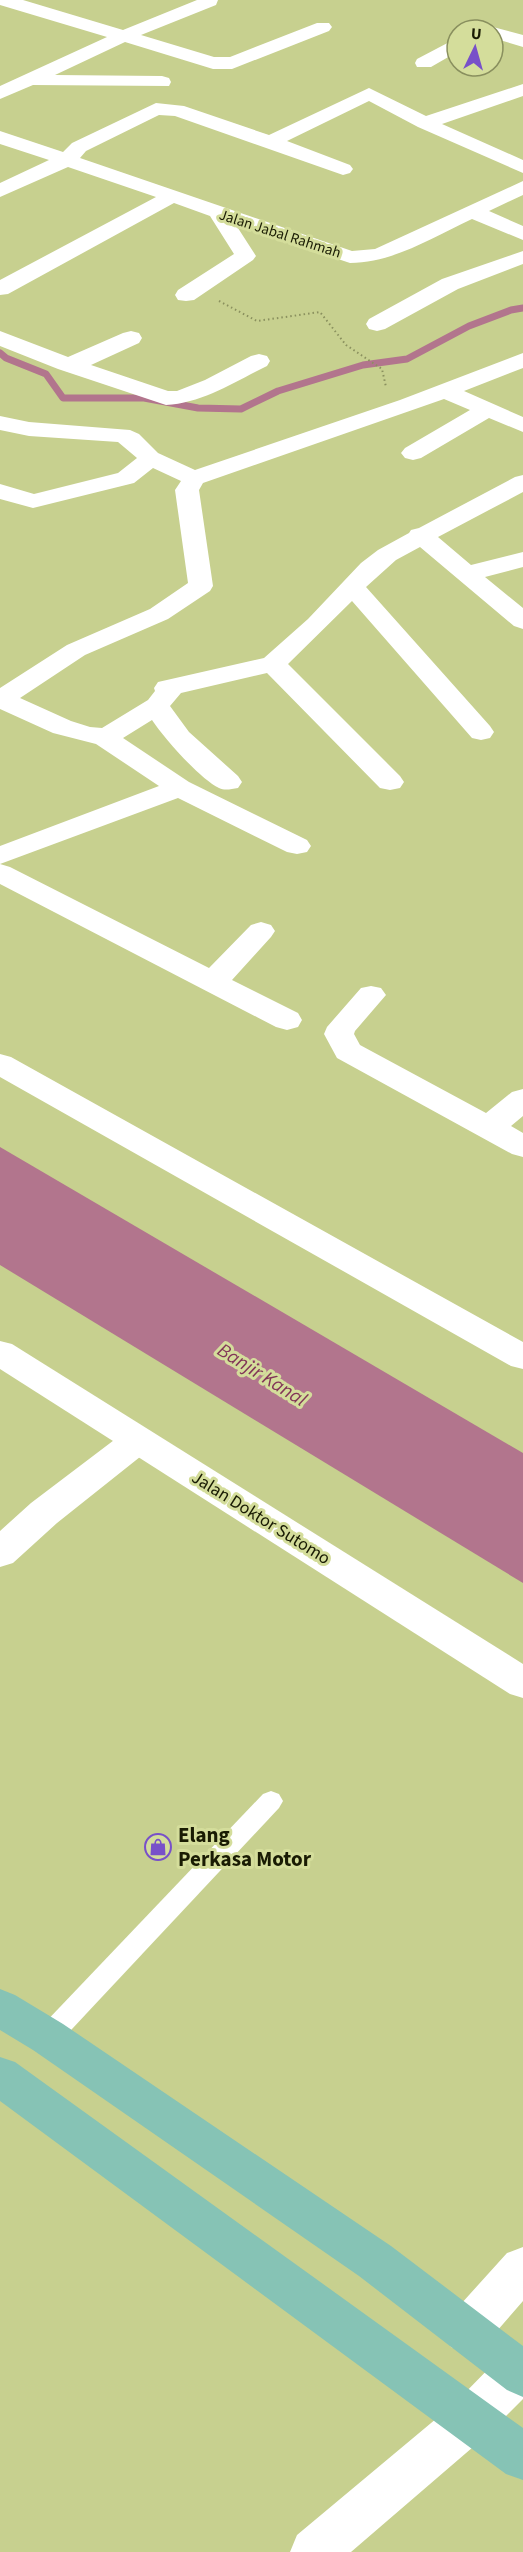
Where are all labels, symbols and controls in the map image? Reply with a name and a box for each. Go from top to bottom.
north arrow [445,18,505,78]
text: U [470,23,482,45]
street label: Jalan Jabal Rahmah [216,204,344,264]
water label: Banjir Kanal [212,1336,312,1414]
street label: Jalan Doktor Sutomo [187,1465,335,1571]
place label: Elang Perkasa Motor [178,1820,312,1874]
shop icon: Elang Perkasa Motor [143,1832,173,1862]

